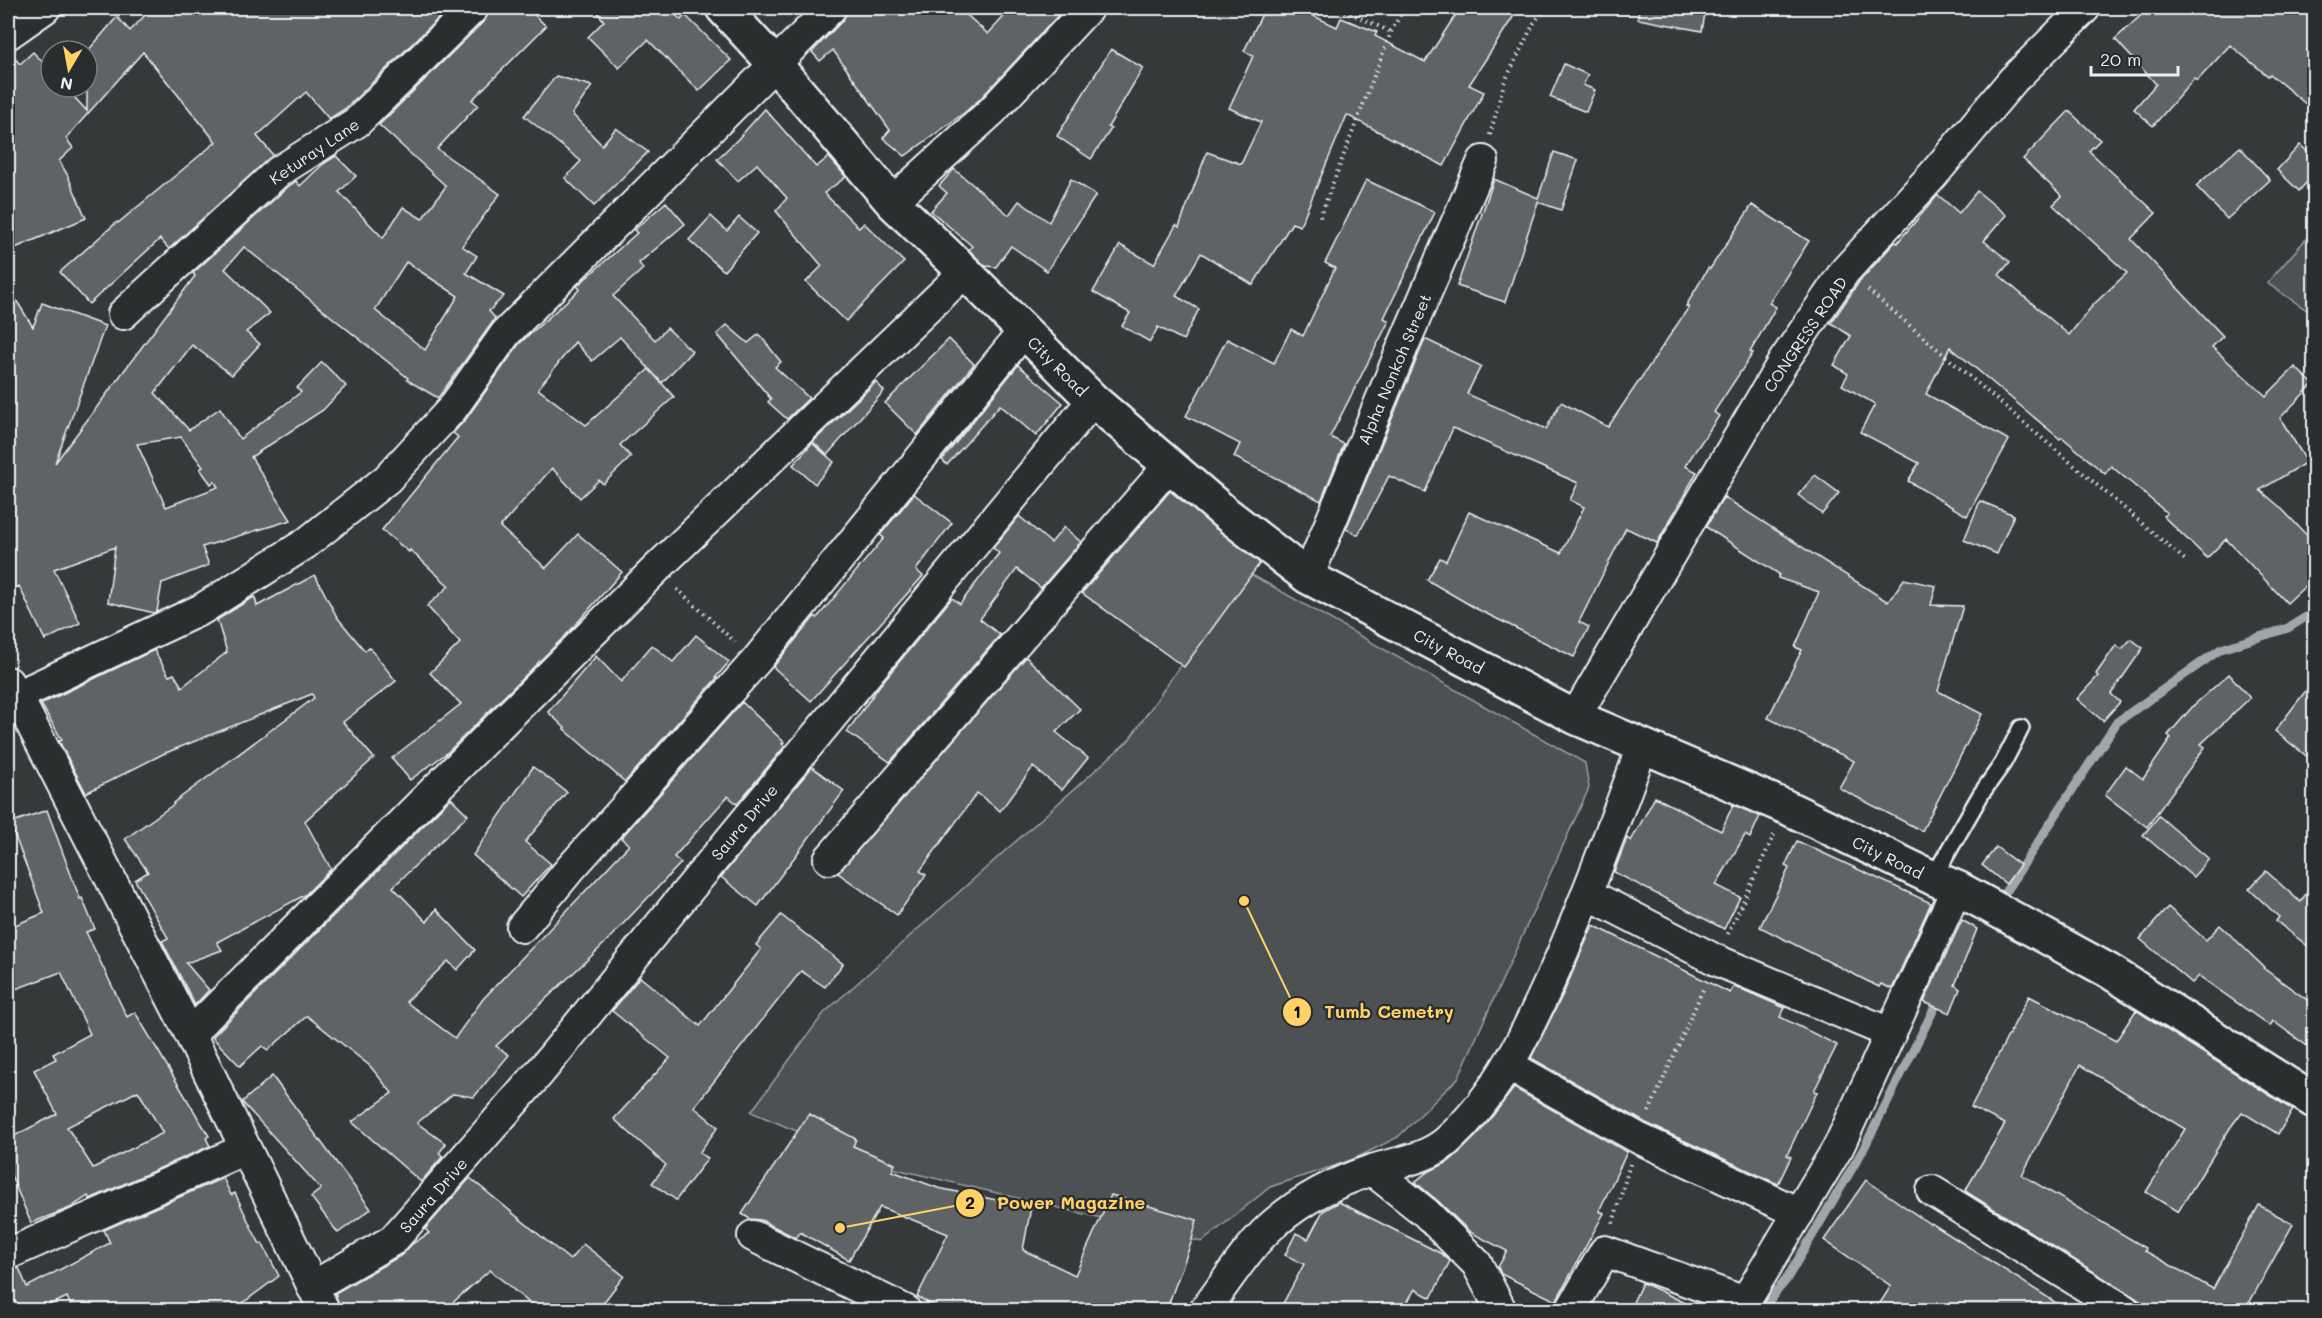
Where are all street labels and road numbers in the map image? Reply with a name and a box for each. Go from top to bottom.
street label: Keturay Lane [265,113,363,189]
street label: CONGRESS ROAD [1758,272,1852,396]
street label: Alpha Nonkoh Street [1353,290,1435,448]
street label: City Road [1023,331,1093,401]
street label: City Road [1410,624,1488,678]
street label: Saura Drive [706,780,782,864]
street label: City Road [1849,831,1927,883]
street label: Saura Drive [395,1153,471,1237]

